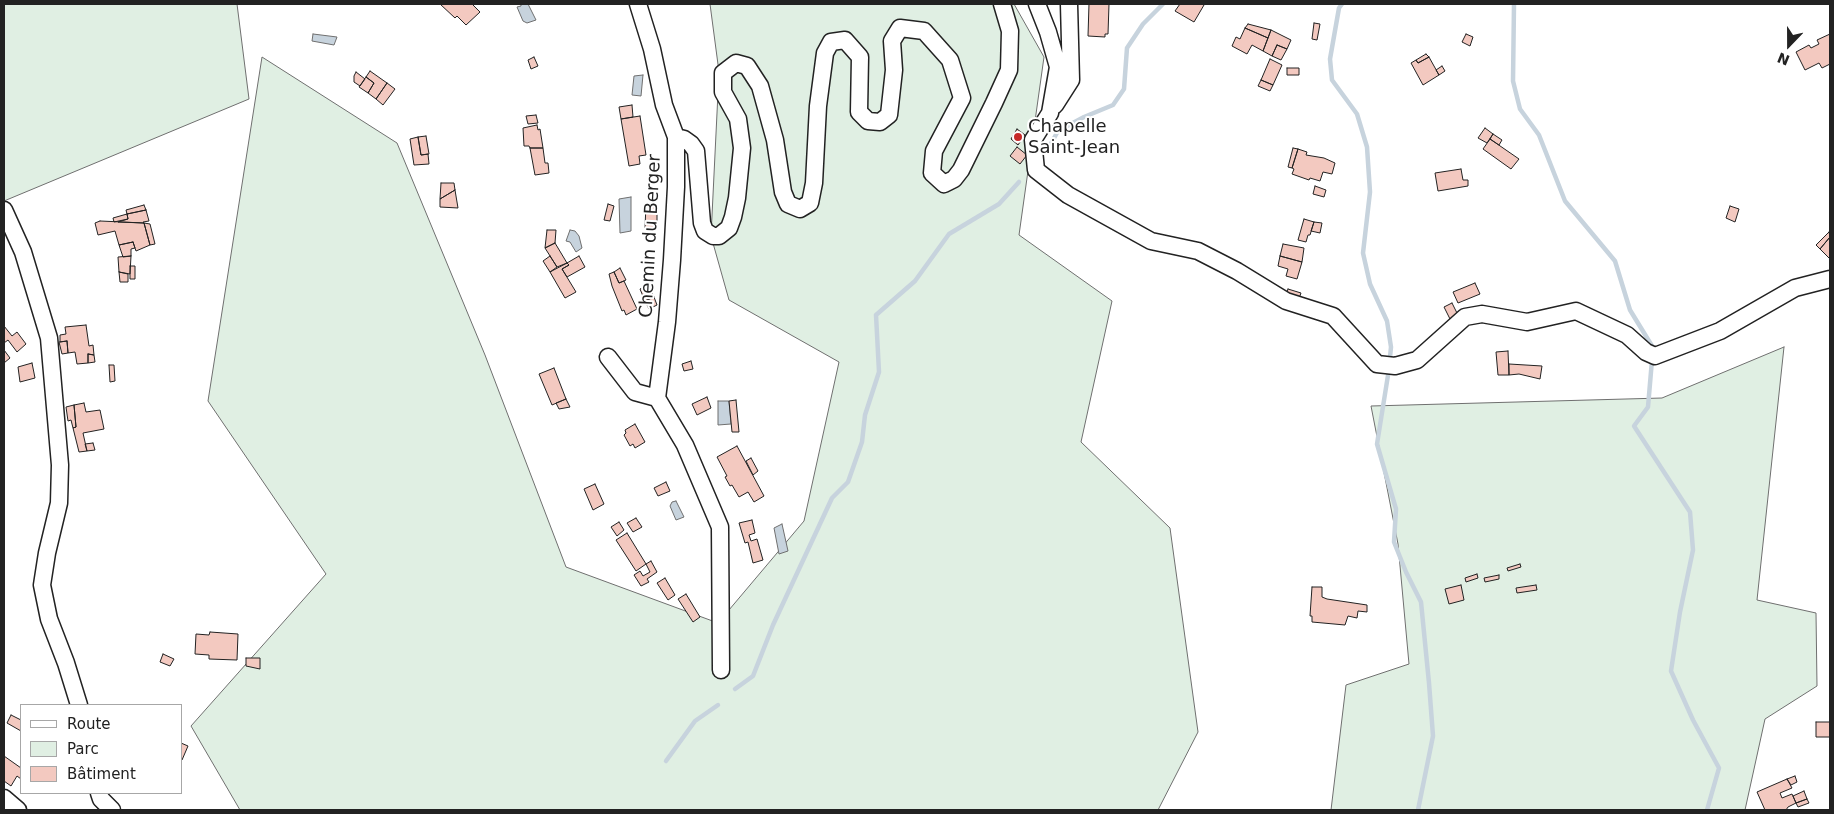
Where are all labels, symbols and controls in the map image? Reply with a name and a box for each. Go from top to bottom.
north arrow [1764,20,1814,70]
text: N [1775,49,1792,69]
place label: Chapelle Saint-Jean [1028,116,1120,158]
marker: Chapelle Saint-Jean [1012,131,1024,143]
street label: Chemin du Berger [636,154,666,318]
legend [20,704,182,794]
text: Route [67,715,111,733]
text: Parc [67,740,99,758]
text: Bâtiment [67,765,136,783]

